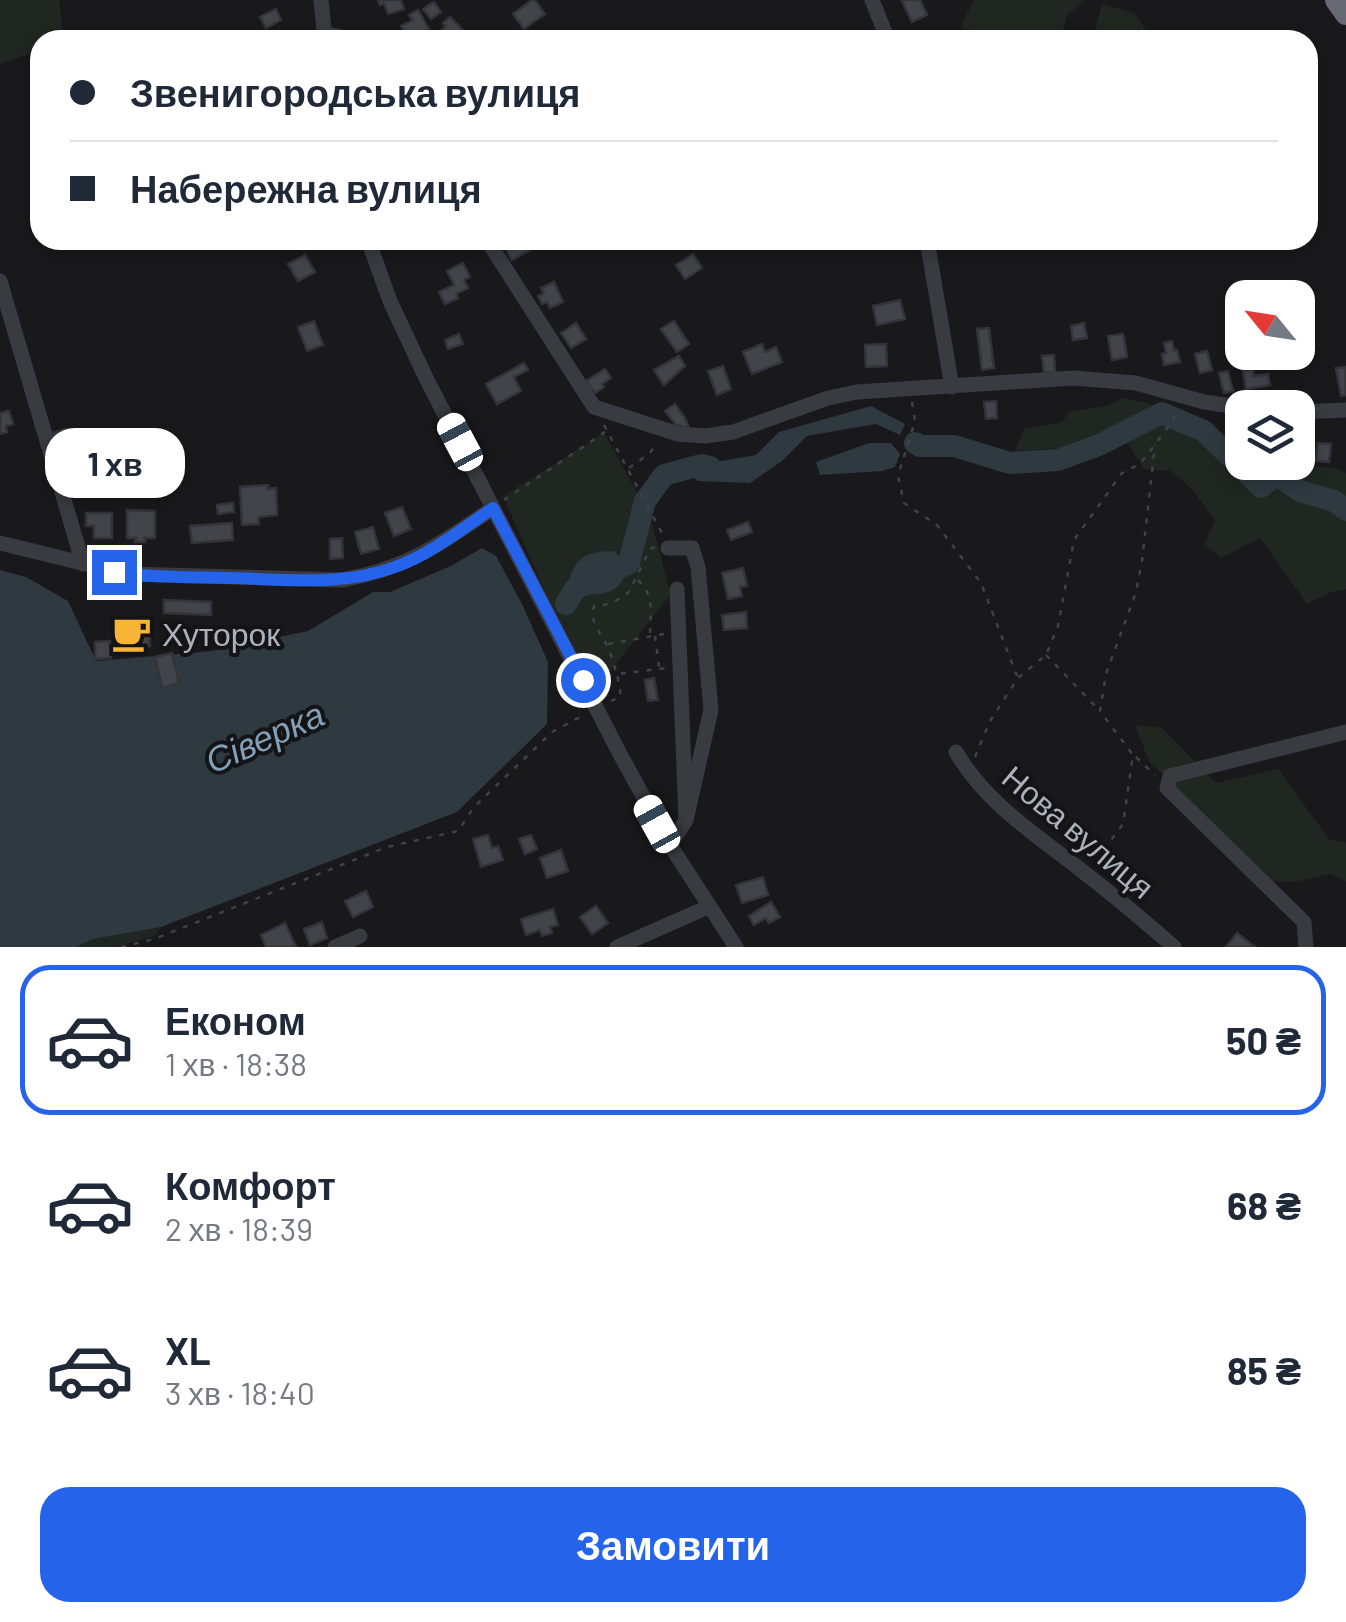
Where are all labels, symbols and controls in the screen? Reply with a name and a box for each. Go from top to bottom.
text: Звенигородська вулиця [130,69,581,115]
text: Набережна вулиця [130,165,482,211]
north arrow [1225,280,1315,370]
map controls [1225,280,1315,480]
button: layers [1225,390,1315,480]
car [433,408,487,476]
callout: 1 хв [44,427,184,497]
text: 1 хв [87,444,143,482]
route end [92,550,137,595]
cafe icon: Хуторок [111,612,153,654]
place label: Хуторок [162,614,281,653]
route start [561,658,606,703]
water label: Сіверка [198,691,330,781]
street label: Нова вулиця [995,757,1162,906]
car [629,790,685,858]
icon: car [45,995,135,1085]
text: Економ [165,997,306,1043]
text: 50 ₴ [1226,1017,1301,1063]
text: 1 хв · 18:38 [165,1044,307,1082]
icon: car [45,1160,135,1250]
text: Комфорт [165,1162,336,1208]
text: 68 ₴ [1227,1182,1301,1228]
text: 2 хв · 18:39 [165,1209,313,1247]
icon: car [45,1325,135,1415]
text: XL [165,1327,211,1373]
text: 85 ₴ [1227,1347,1301,1393]
text: 3 хв · 18:40 [165,1373,315,1411]
button: Замовити [40,1487,1306,1602]

